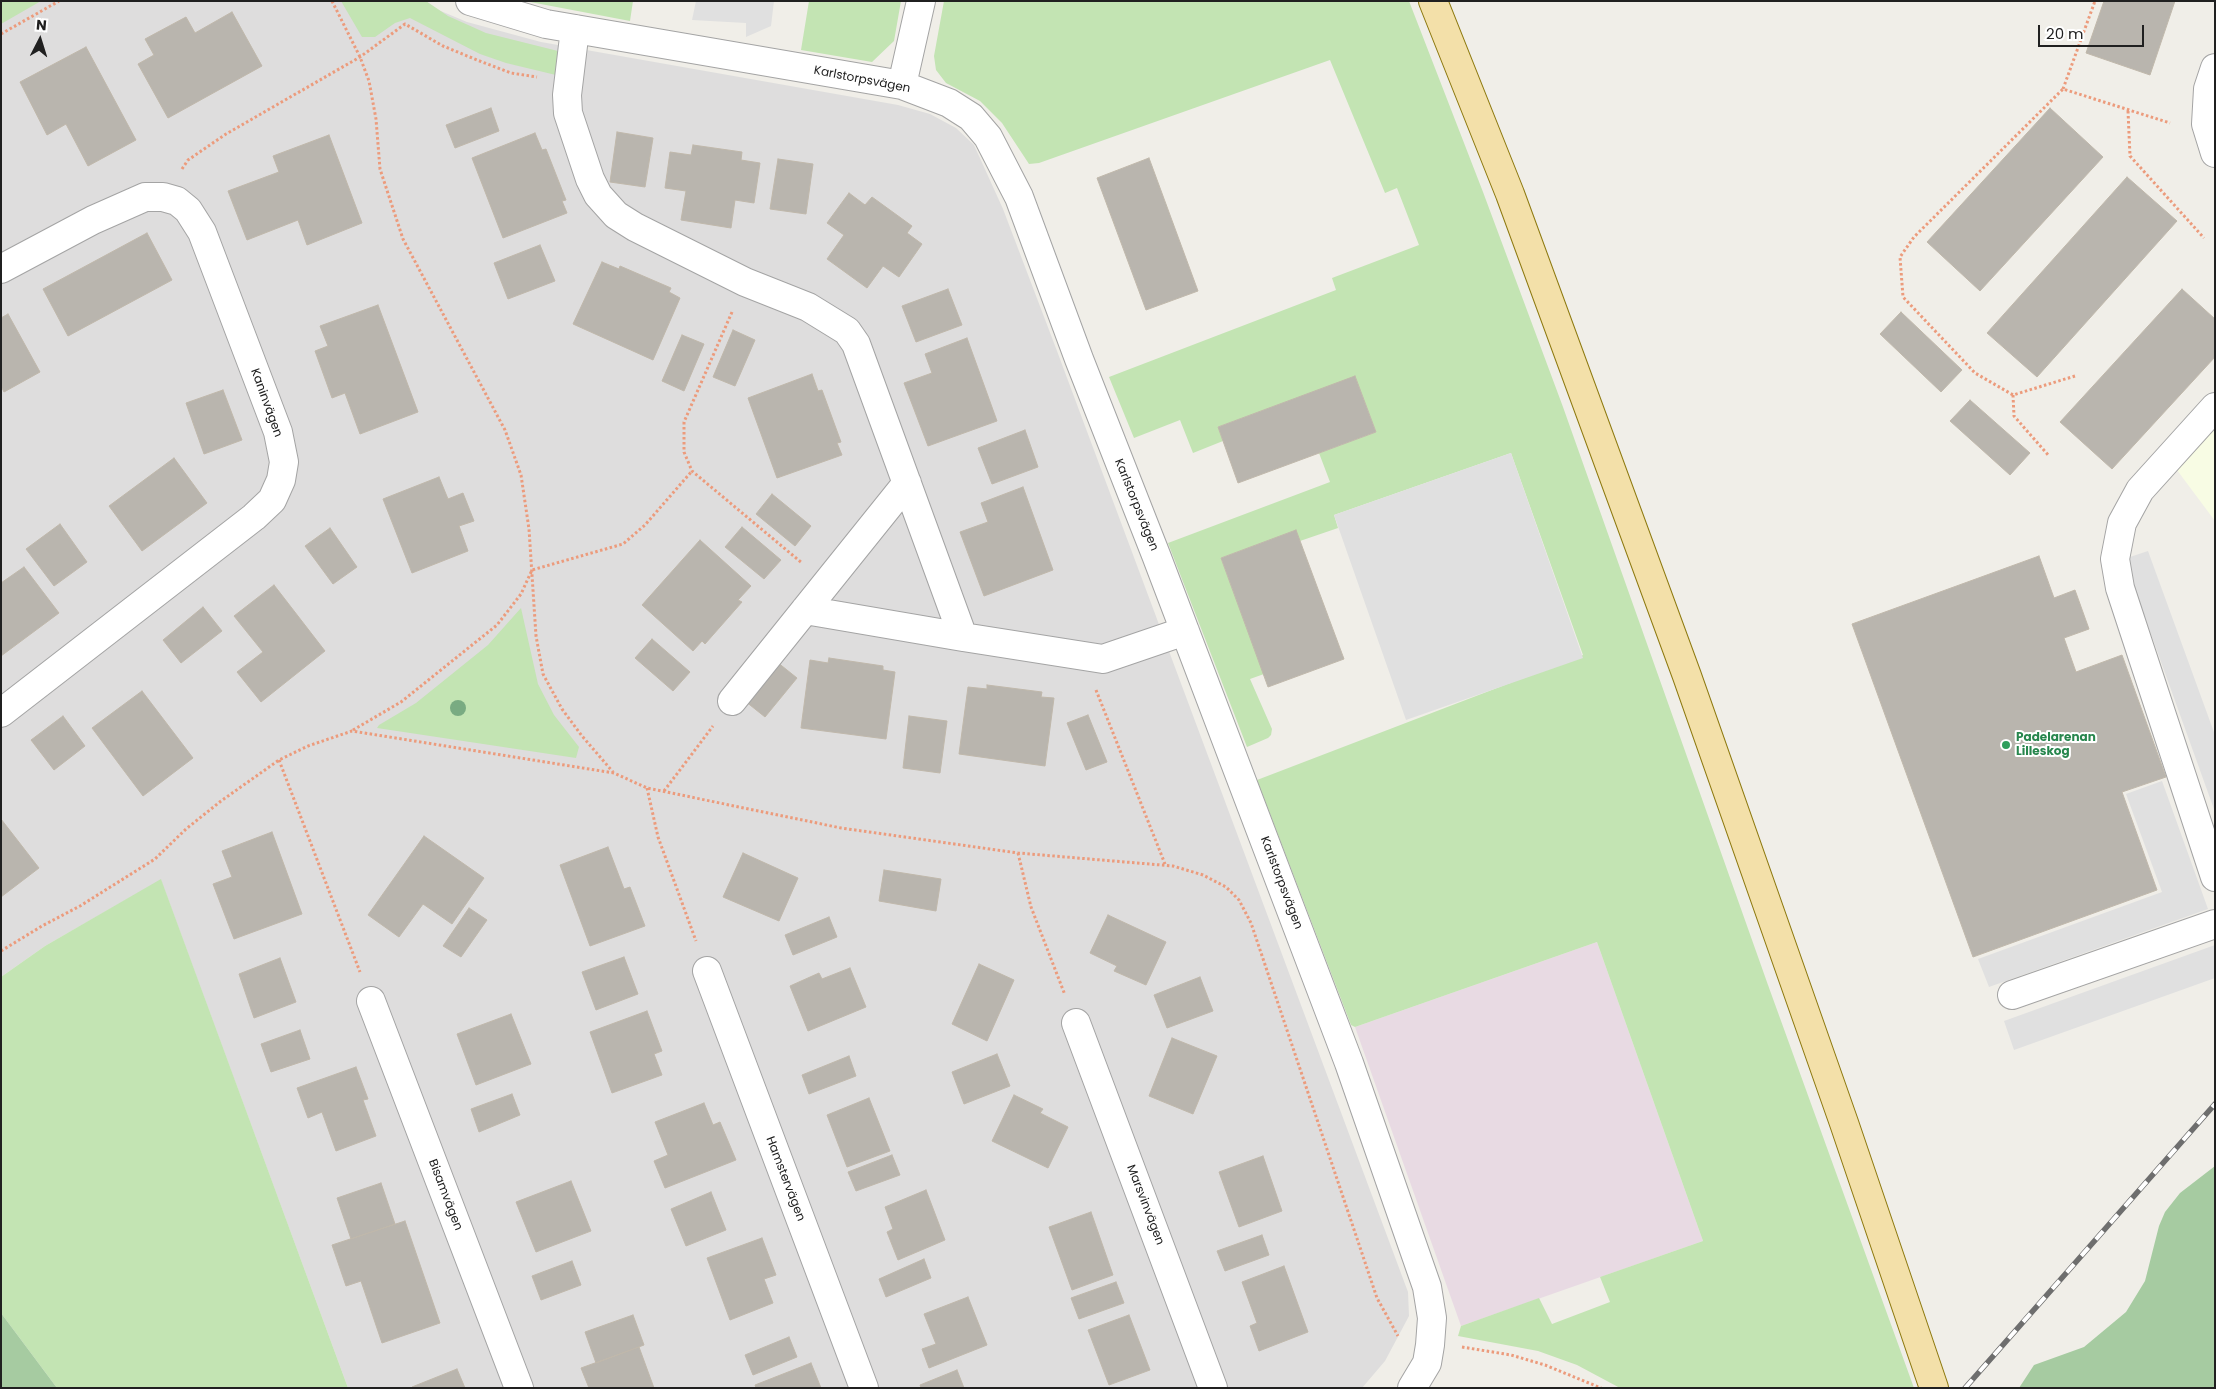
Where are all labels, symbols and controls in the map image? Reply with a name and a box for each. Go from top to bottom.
north arrow [15,15,65,65]
text: N [35,15,47,35]
scale bar [2041,15,2147,47]
text: 20 m [2046,23,2084,44]
street label: Karlstorpsvägen [813,64,911,96]
street label: Kaninvägen [247,367,285,439]
street label: Karlstorpsvägen [1111,457,1161,553]
place label: Padelarenan Lilleskog [2016,731,2096,759]
marker: Padelarenan Lilleskog [2000,739,2012,751]
street label: Karlstorpsvägen [1257,835,1305,931]
street label: Hamstervägen [762,1135,808,1223]
street label: Bisamvägen [425,1157,465,1233]
street label: Marsvinvägen [1123,1163,1167,1247]

